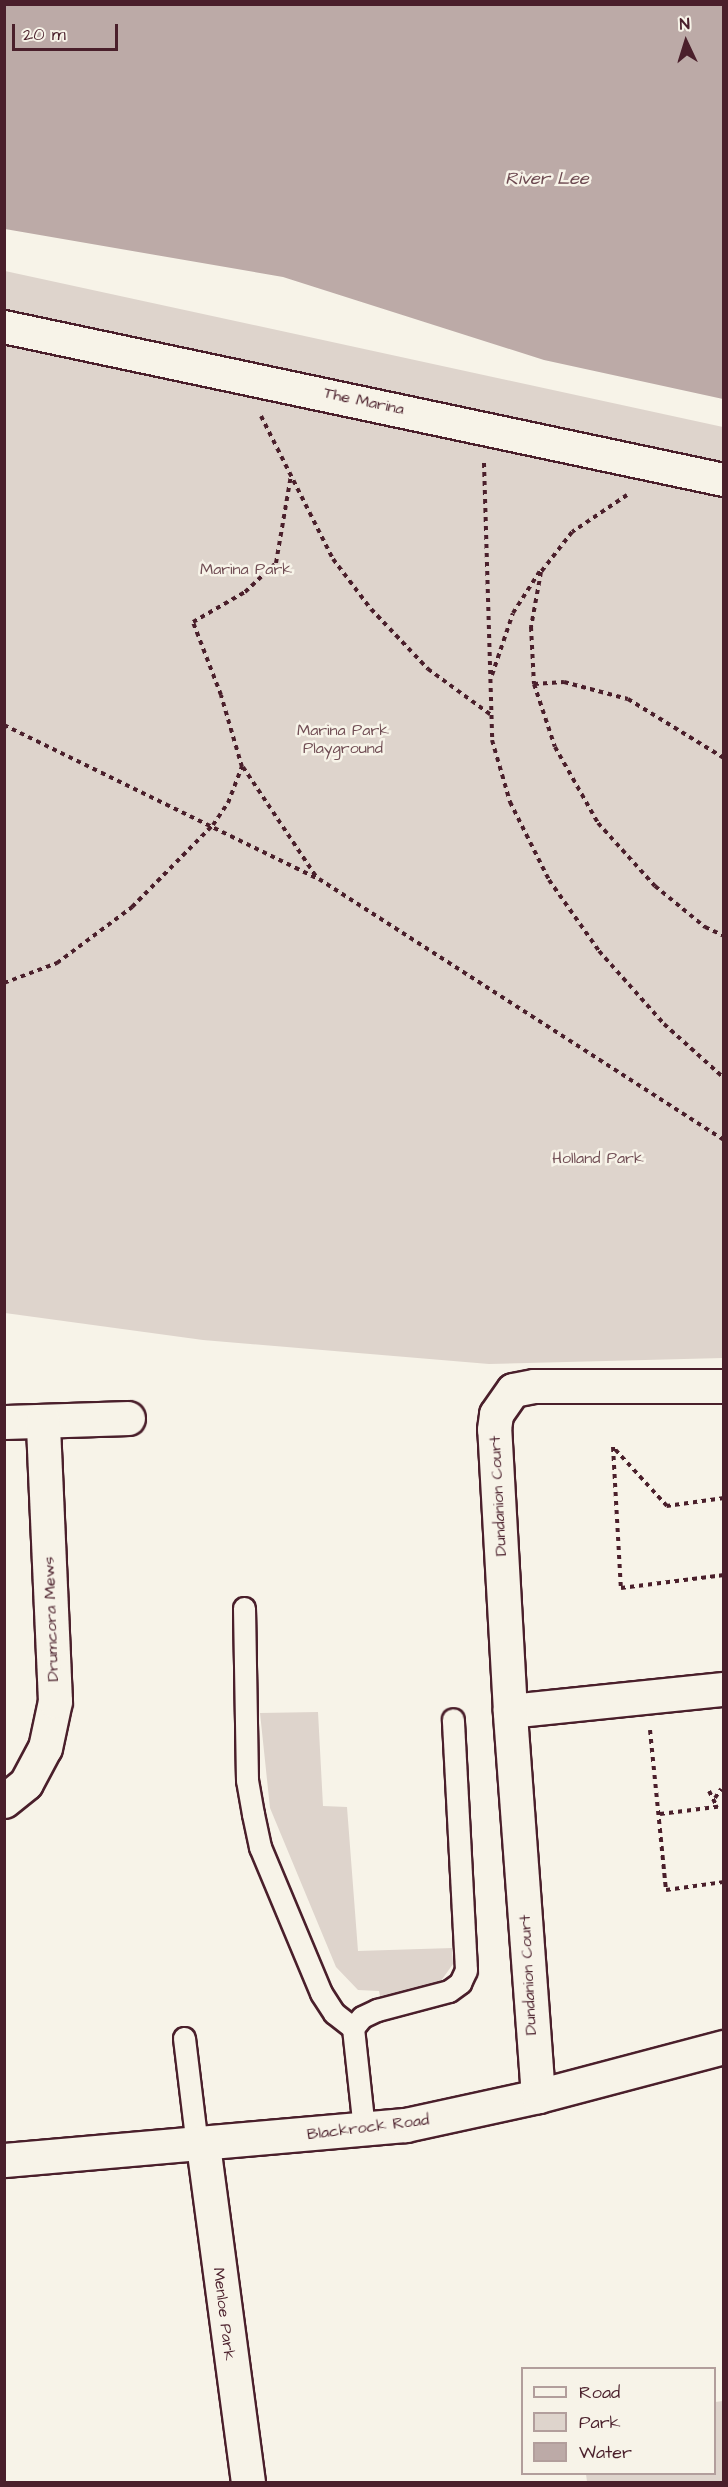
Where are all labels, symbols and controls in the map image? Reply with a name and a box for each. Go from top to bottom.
scale bar [15,12,122,50]
north arrow [656,12,716,72]
text: N [679,13,691,35]
text: 20 m [23,22,66,47]
water label: River Lee [505,168,589,190]
street label: The Marina [322,383,406,419]
park label: Marina Park [200,559,292,579]
park label: Marina Park Playground [297,720,389,758]
park label: Holland Park [552,1148,644,1168]
street label: Dundanion Court [485,1435,511,1557]
street label: Drumcora Mews [39,1556,63,1682]
street label: Dundanion Court [515,1914,541,2036]
street label: Blackrock Road [306,2110,430,2144]
street label: Menloe Park [209,2266,239,2362]
legend [521,2367,716,2475]
text: Road [579,2380,620,2405]
text: Park [579,2410,621,2435]
text: Water [579,2440,632,2465]

